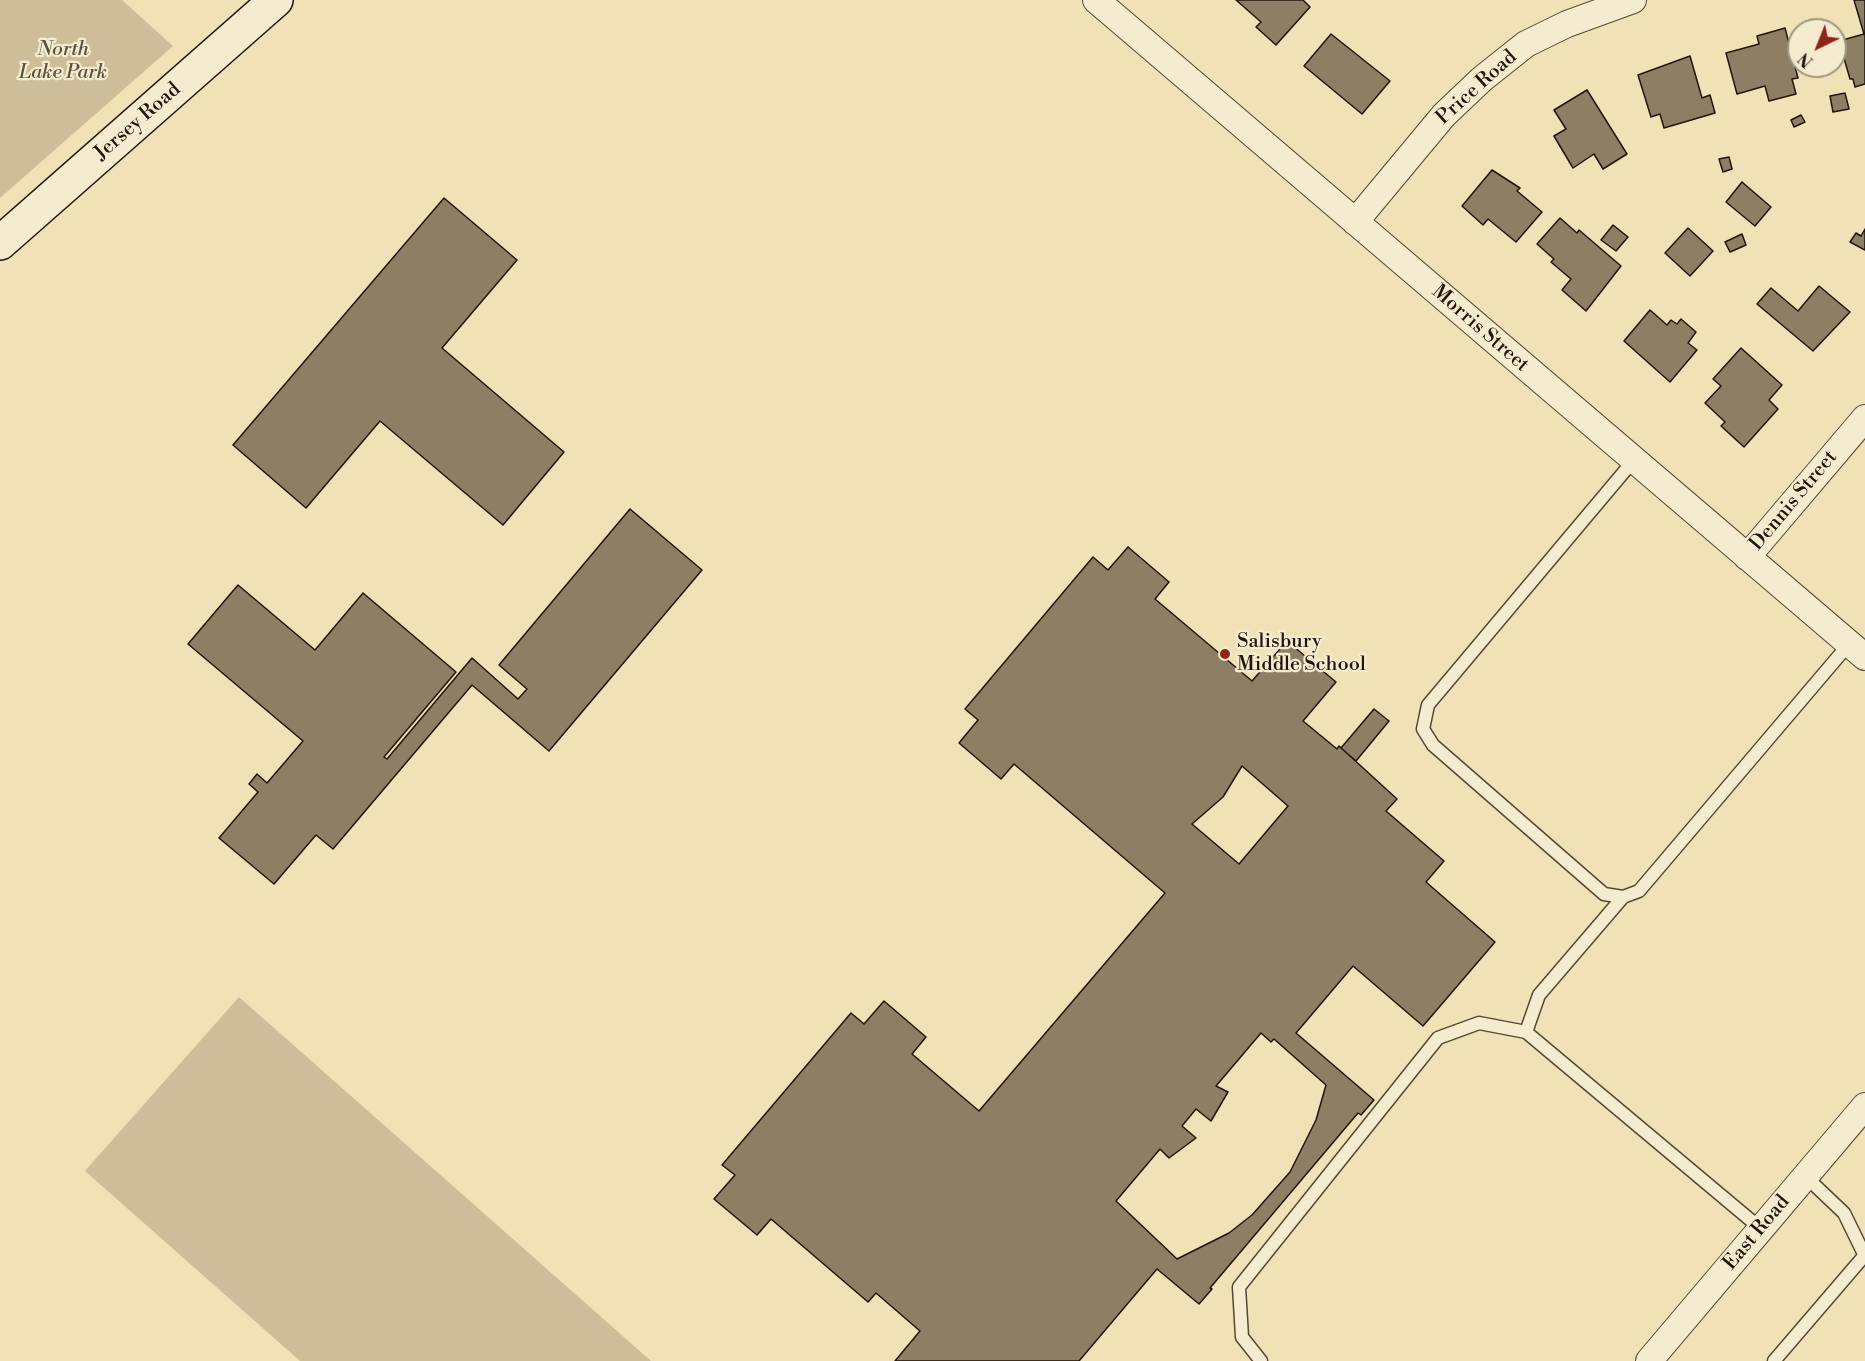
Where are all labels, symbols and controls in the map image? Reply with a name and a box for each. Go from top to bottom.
north arrow [1787,18,1847,78]
park label: North Lake Park [19,38,107,85]
street label: Price Road [1432,46,1522,130]
text: N [1795,48,1818,71]
street label: Jersey Road [90,78,186,166]
street label: Morris Street [1427,280,1533,378]
street label: Dennis Street [1745,446,1843,556]
place label: Salisbury Middle School [1237,630,1366,677]
marker: Salisbury Middle School [1218,647,1232,661]
street label: East Road [1719,1191,1795,1275]

